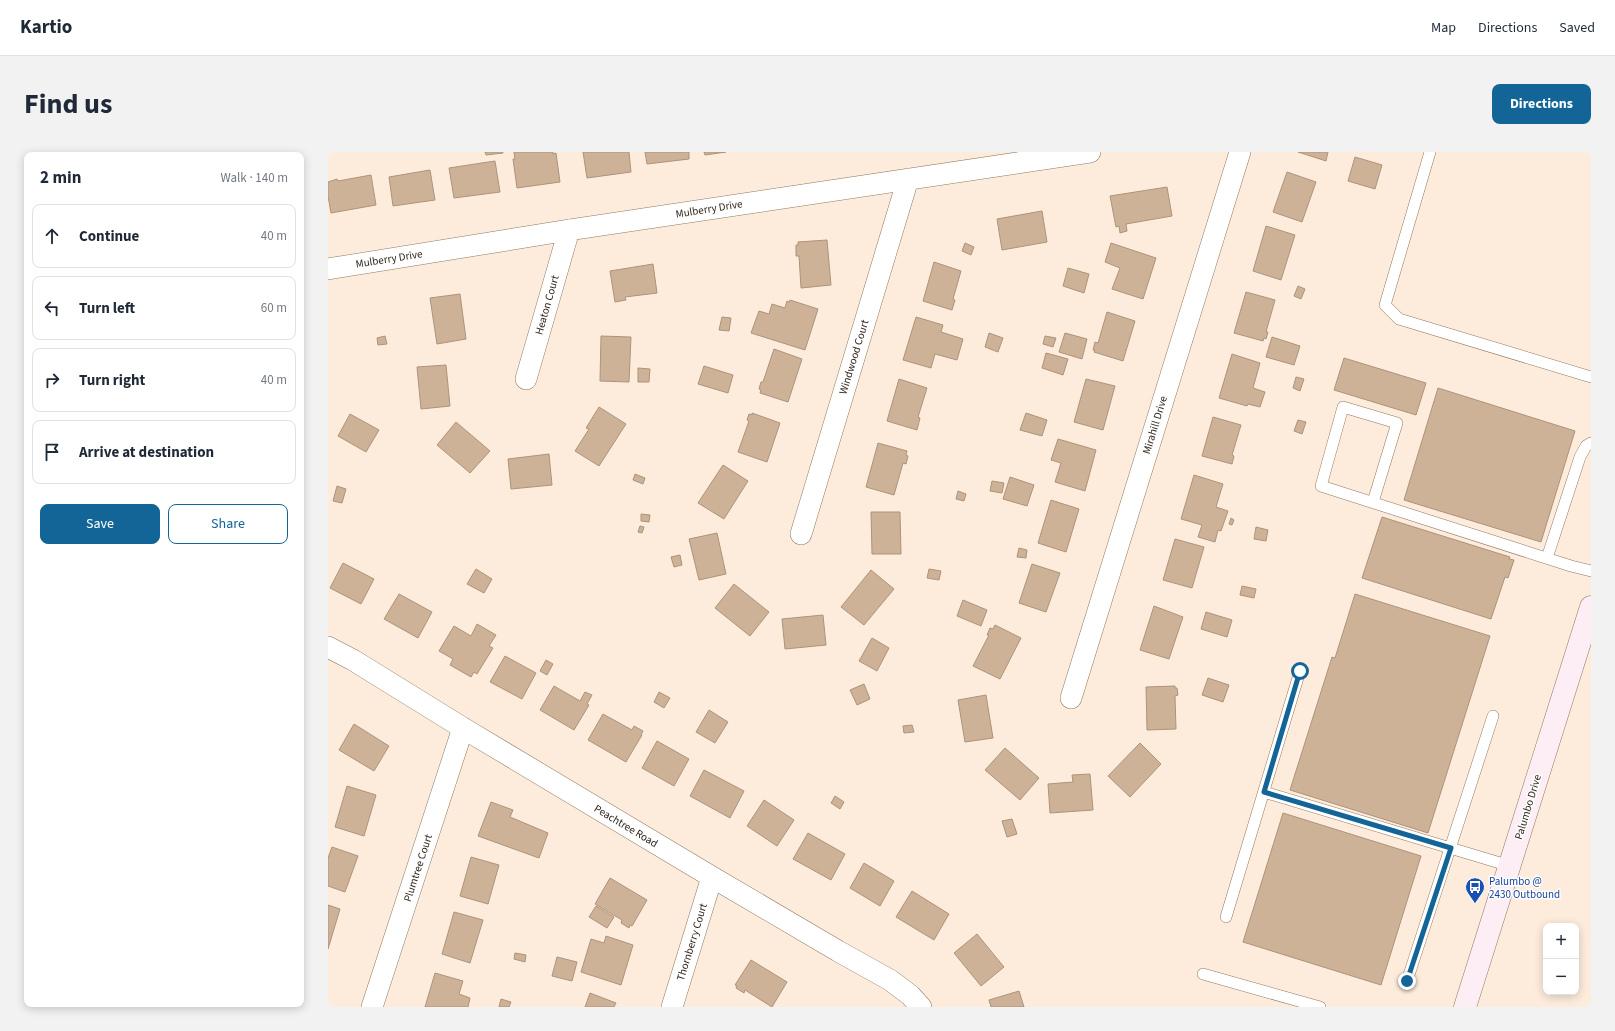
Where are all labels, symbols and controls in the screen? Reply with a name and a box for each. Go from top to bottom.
text: Kartio [20,14,72,41]
text: Map [1431,18,1456,38]
text: Directions [1478,18,1537,38]
text: Saved [1559,18,1595,38]
text: Find us [24,84,112,124]
button: Directions [1492,84,1591,124]
text: 2 min [40,166,81,190]
text: Walk · 140 m [220,169,288,187]
street label: Mulberry Drive [675,196,744,222]
icon: ahead [41,225,63,247]
text: Continue [79,226,139,247]
text: 40 m [261,227,287,245]
street label: Mulberry Drive [355,246,424,272]
street label: Heaton Court [531,273,563,337]
icon: left [41,297,63,319]
text: Turn left [79,298,135,319]
text: 60 m [261,299,287,317]
street label: Windwood Court [836,318,873,396]
icon: right [41,369,63,391]
text: Turn right [79,370,145,391]
text: 40 m [261,371,287,389]
street label: Mirahill Drive [1139,394,1171,456]
icon: arrive [41,441,63,463]
text: Arrive at destination [79,442,214,463]
button: Save [40,504,160,544]
button: Share [168,504,288,544]
route start [1291,662,1309,680]
street label: Palumbo Drive [1511,772,1545,841]
street label: Peachtree Road [591,801,661,851]
street label: Plumtree Court [400,832,436,904]
place label: Palumbo @ 2430 Outbound [1489,874,1560,902]
bus stop icon: Palumbo @ 2430 Outbound [1464,876,1486,904]
street label: Thornberry Court [673,901,711,983]
map controls [1543,923,1579,995]
button: + [1543,923,1579,959]
button: − [1543,959,1579,995]
route end [1398,972,1416,990]

